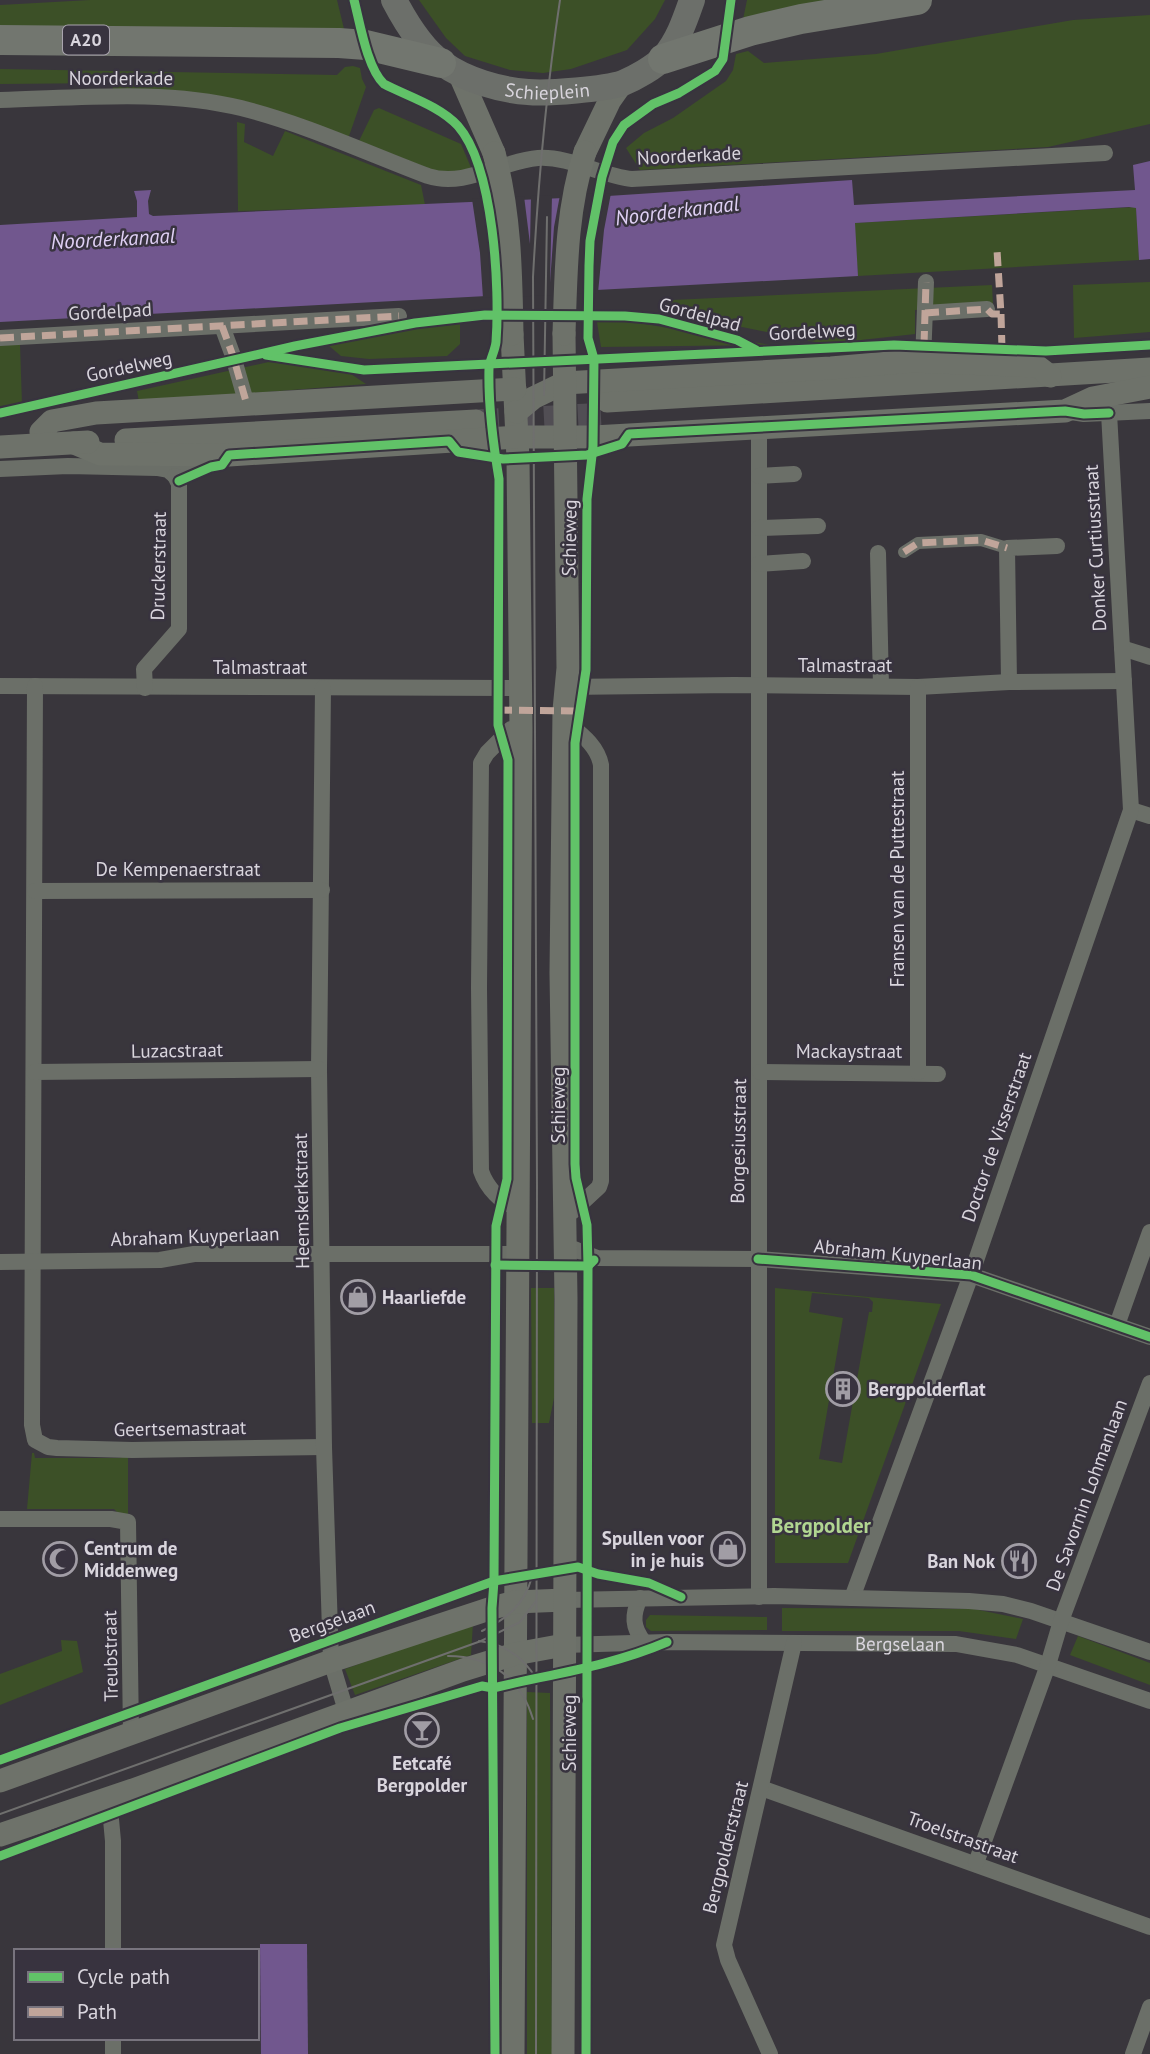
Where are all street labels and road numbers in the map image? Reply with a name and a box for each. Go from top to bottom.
road number: A20 [63,26,109,55]
street label: Noorderkade [69,66,173,90]
street label: Schieplein [503,77,591,104]
street label: Noorderkade [636,140,742,170]
street label: Gordelpad [657,292,743,336]
street label: Gordelpad [68,297,152,325]
street label: Gordelweg [768,317,856,345]
street label: Gordelweg [84,345,174,387]
street label: Donker Curtiusstraat [1079,464,1111,632]
street label: Schieweg [556,499,582,577]
street label: Druckerstraat [145,511,171,621]
street label: Talmastraat [798,653,893,677]
street label: Talmastraat [213,655,308,679]
street label: Fransen van de Puttestraat [885,770,909,987]
street label: De Kempenaerstraat [96,857,261,881]
street label: Luzacstraat [131,1037,224,1063]
street label: Mackaystraat [796,1039,903,1063]
street label: Doctor de Visserstraat [956,1049,1036,1225]
street label: Schieweg [546,1067,570,1144]
street label: Borgesiusstraat [725,1078,751,1204]
street label: Heemskerkstraat [288,1132,314,1269]
street label: Abraham Kuyperlaan [110,1221,280,1251]
street label: Abraham Kuyperlaan [813,1233,983,1275]
street label: De Savornin Lohmanlaan [1040,1396,1132,1594]
street label: Geertsemastraat [113,1415,247,1441]
street label: Bergselaan [286,1594,378,1648]
street label: Treubstraat [97,1610,123,1702]
street label: Bergselaan [855,1631,945,1656]
street label: Schieweg [557,1695,581,1772]
street label: Bergpolderstraat [697,1778,753,1916]
street label: Troelstrastraat [904,1806,1023,1868]

